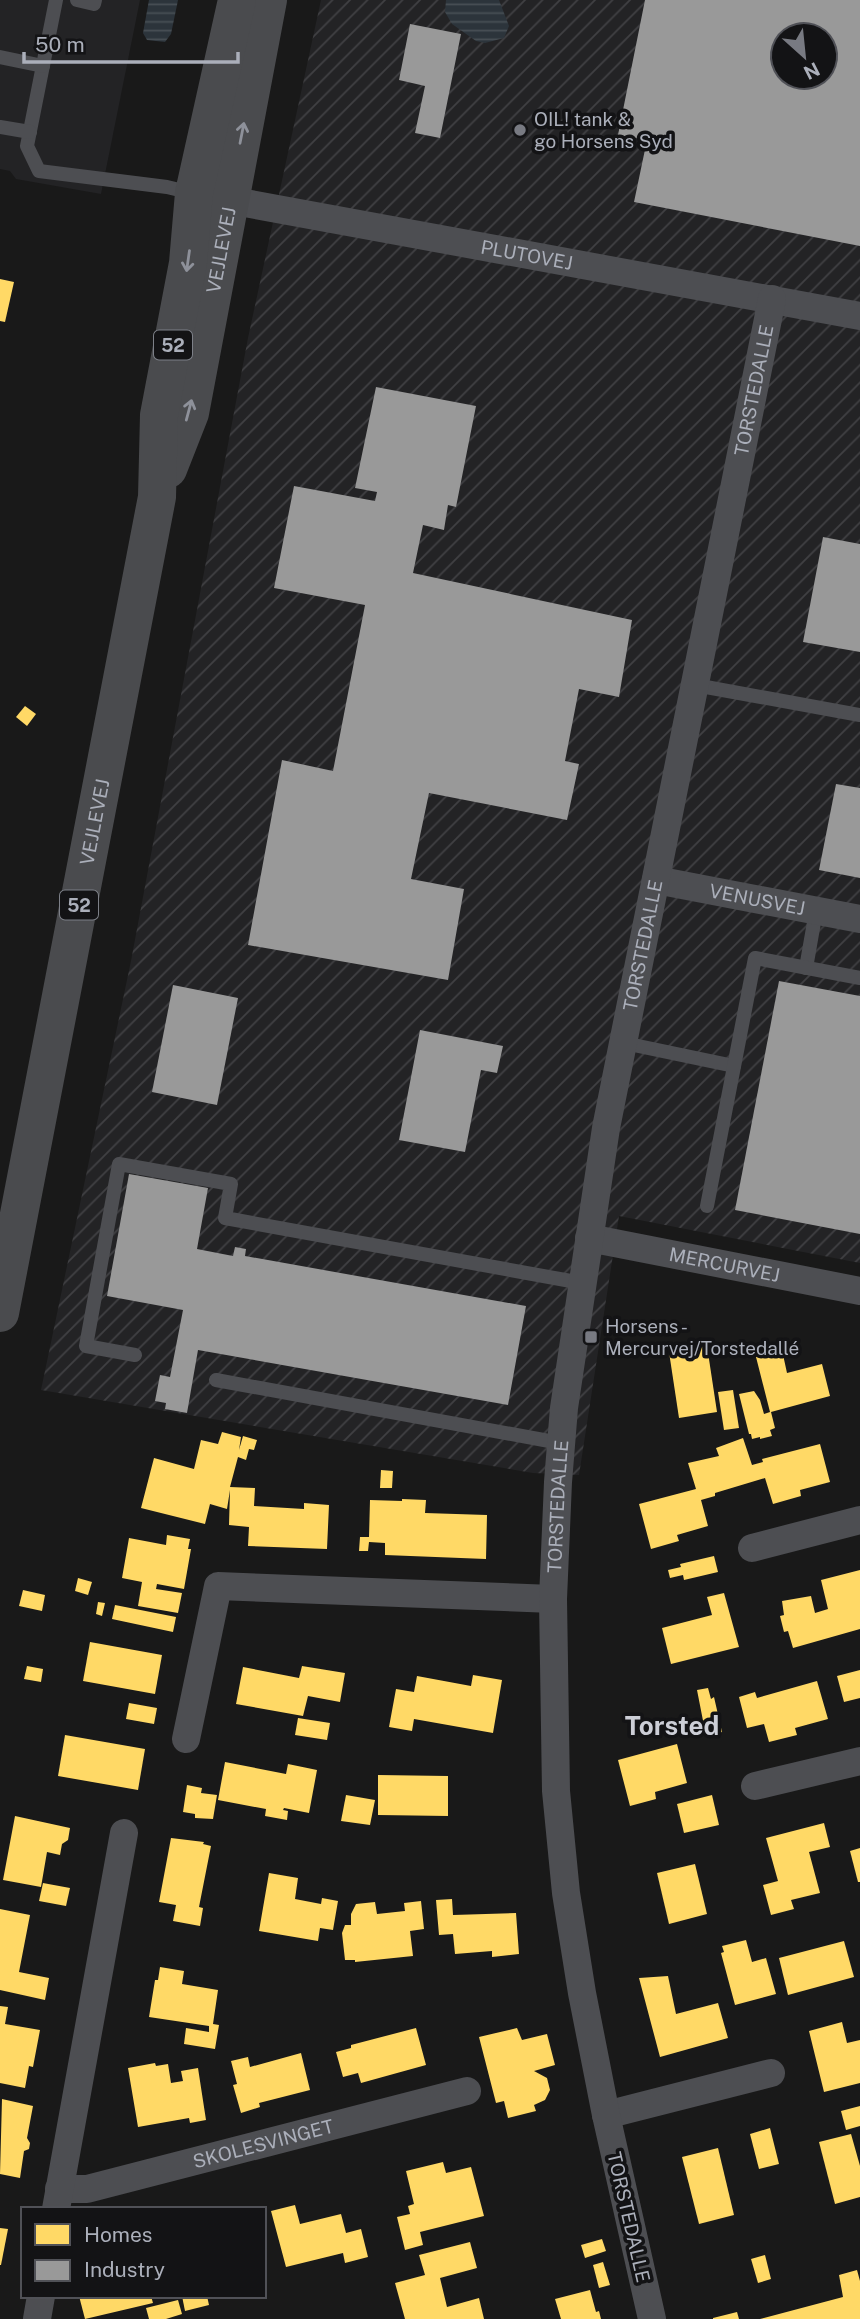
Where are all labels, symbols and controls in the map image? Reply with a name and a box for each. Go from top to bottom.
scale bar [24,21,238,65]
north arrow [769,21,839,91]
text: 50 m [35,32,85,57]
text: N [800,58,823,84]
place label: OIL! tank & go Horsens Syd [534,108,673,152]
one-way arrow [236,122,250,145]
marker: OIL! tank & go Horsens Syd [512,122,528,138]
street label: VEJLEVEJ [202,205,240,295]
street label: PLUTOVEJ [479,236,574,274]
one-way arrow [181,249,194,272]
street label: TORSTEDALLE [730,323,778,458]
road number: 52 [154,330,192,360]
one-way arrow [183,399,196,422]
street label: VEJLEVEJ [75,777,114,867]
street label: TORSTEDALLE [619,878,666,1013]
street label: VENUSVEJ [708,879,807,919]
road number: 52 [60,890,98,920]
street label: MERCURVEJ [667,1243,782,1286]
place label: Horsens - Mercurvej/Torstedallé [605,1315,799,1359]
marker: Horsens - Mercurvej/Torstedallé [583,1329,599,1345]
street label: TORSTEDALLE [543,1439,572,1573]
district label: Torsted [625,1710,719,1741]
street label: SKOLESVINGET [190,2115,336,2172]
street label: TORSTEDALLE [603,2150,655,2284]
legend [21,2207,266,2298]
text: Homes [84,2222,152,2247]
text: Industry [84,2257,165,2282]

